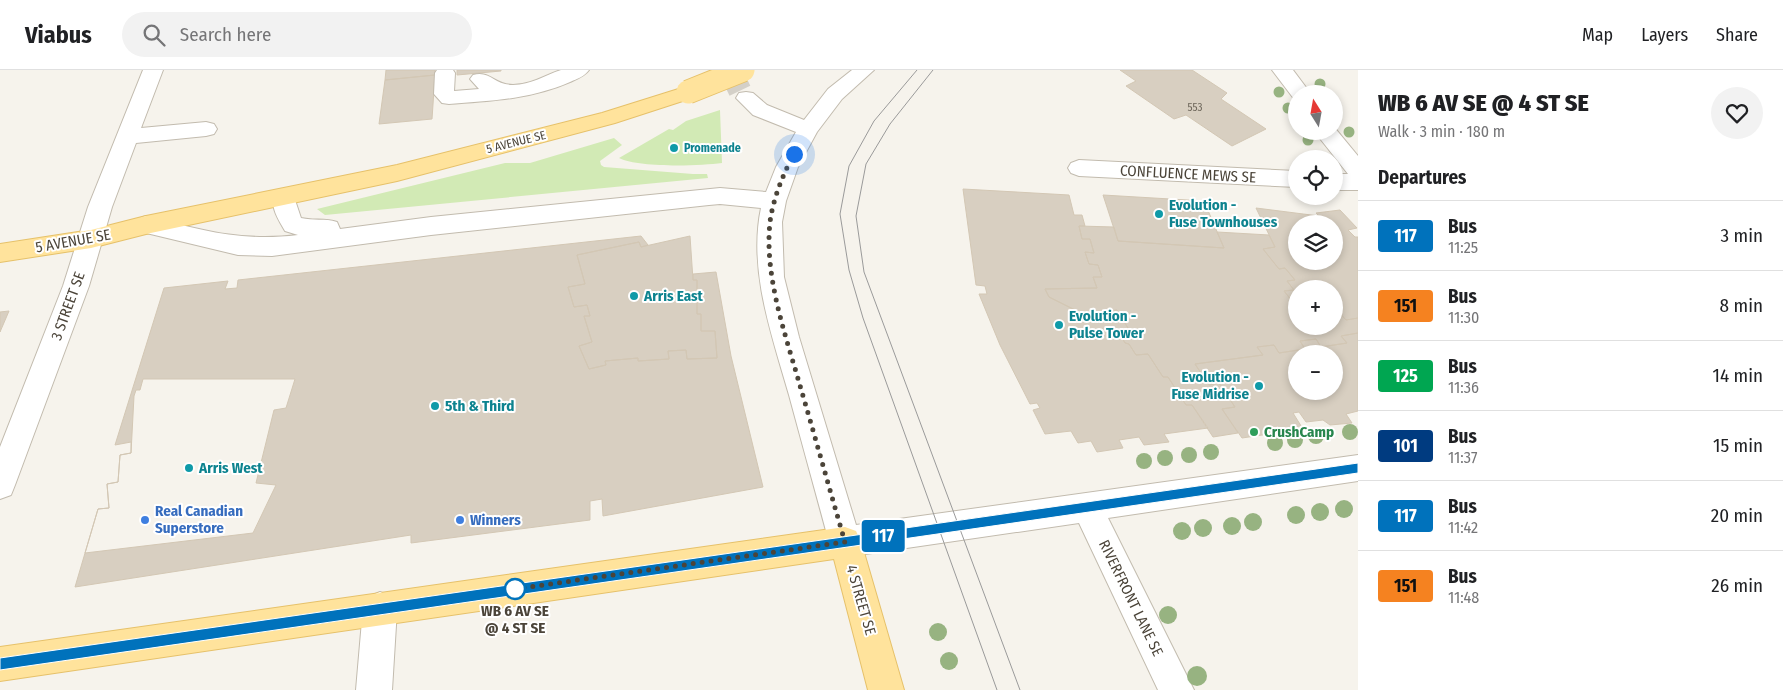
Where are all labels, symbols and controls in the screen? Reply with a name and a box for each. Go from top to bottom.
search box [122,12,472,57]
text: Viabus [25,21,92,49]
icon: search [140,21,168,49]
text: Search here [180,23,271,46]
text: Map [1582,24,1613,46]
text: Layers [1641,24,1688,46]
text: Share [1716,24,1758,46]
north arrow [1288,85,1342,140]
map controls [1288,85,1343,400]
button: heart [1711,87,1763,139]
text: WB 6 AV SE @ 4 ST SE [1378,89,1589,117]
house number: 553 [1188,101,1202,114]
text: Walk · 3 min · 180 m [1378,122,1505,141]
street label: 5 AVENUE SE [485,128,547,156]
place label: Promenade [684,141,741,155]
marker: Promenade [668,142,680,154]
your location [782,142,807,167]
button: locate [1288,150,1343,205]
street label: CONFLUENCE MEWS SE [1120,161,1256,187]
text: Departures [1378,166,1466,189]
place label: Evolution - Fuse Townhouses [1169,196,1278,231]
marker: Evolution - Fuse Townhouses [1153,208,1165,220]
button: layers [1288,215,1343,270]
text: Bus [1448,215,1477,238]
text: 3 min [1721,224,1763,247]
text: 117 [1394,225,1417,247]
street label: 5 AVENUE SE [34,226,112,256]
text: 11:25 [1448,238,1478,257]
street label: 3 STREET SE [47,269,89,343]
button: + [1288,280,1343,335]
text: Bus [1448,285,1477,308]
place label: Arris East [643,287,704,305]
marker: Arris East [628,290,640,302]
text: 8 min [1720,294,1763,317]
text: 151 [1394,295,1417,317]
place label: Evolution - Pulse Tower [1069,307,1144,342]
text: 11:30 [1448,308,1479,327]
marker: Evolution - Pulse Tower [1053,319,1065,331]
button: − [1288,345,1343,400]
text: Bus [1448,355,1477,378]
text: 14 min [1713,364,1763,387]
text: 125 [1393,365,1418,387]
place label: Evolution - Fuse Midrise [1171,368,1249,403]
text: 11:36 [1448,378,1479,397]
marker: Evolution - Fuse Midrise [1253,380,1265,392]
place label: 5th & Third [445,397,514,415]
marker: 5th & Third [429,400,441,412]
place label: CrushCamp [1264,423,1334,441]
text: Bus [1448,425,1477,448]
marker: CrushCamp [1248,426,1260,438]
text: 15 min [1713,434,1763,457]
text: 101 [1393,435,1418,457]
text: 11:37 [1448,448,1477,467]
place label: Arris West [198,459,263,477]
marker: Arris West [183,462,195,474]
text: Bus [1448,495,1477,518]
place label: Real Canadian Superstore [155,502,243,537]
text: 20 min [1711,504,1763,527]
text: 117 [1394,505,1417,527]
place label: Winners [470,511,521,529]
marker: Real Canadian Superstore [139,514,151,526]
marker: Winners [454,514,466,526]
text: 11:42 [1448,518,1478,537]
line badge: 117 [854,520,912,552]
text: 117 [872,525,894,547]
street label: RIVERFRONT LANE SE [1095,537,1167,659]
street label: 4 STREET SE [842,563,880,637]
text: Bus [1448,565,1477,588]
text: 26 min [1711,574,1763,597]
text: 151 [1394,575,1417,597]
marker: WB 6 AV SE @ 4 ST SE [504,578,526,600]
text: 11:48 [1448,588,1479,607]
place label: WB 6 AV SE @ 4 ST SE [481,602,549,637]

